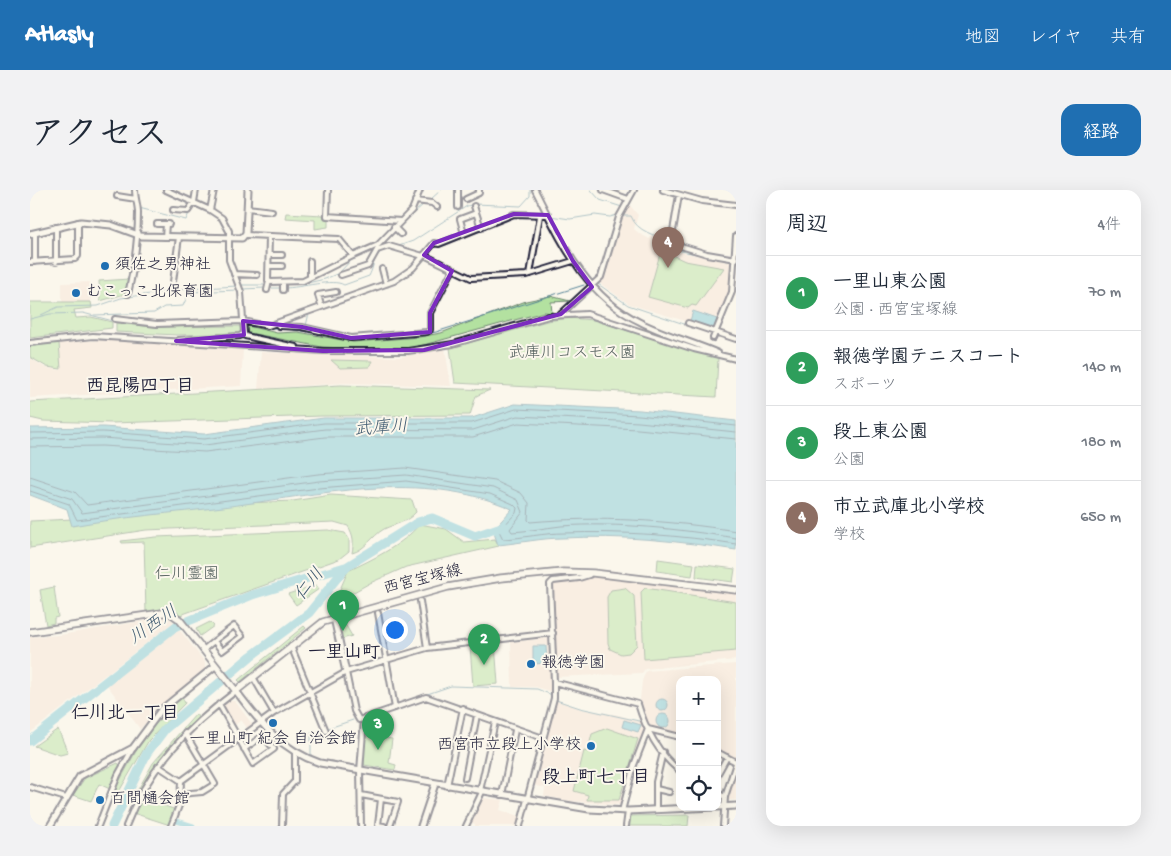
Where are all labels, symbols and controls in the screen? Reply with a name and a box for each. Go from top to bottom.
text: Atlasly [25,21,94,50]
text: 地図 [965,28,1001,49]
text: レイヤ [1029,28,1082,49]
text: 共有 [1110,28,1146,49]
button: 経路 [1061,104,1141,156]
text: アクセス [30,117,168,158]
text: 周辺 [786,214,828,239]
text: 4件 [1097,217,1121,236]
pin: 4 [652,227,684,268]
place label: 須佐之男神社 [115,256,211,276]
marker: 須佐之男神社 [99,260,111,272]
text: 一里山東公園 [833,272,947,295]
place label: むこっこ北保育園 [86,283,214,303]
text: 1 [799,284,805,303]
text: 70 m [1088,284,1121,303]
marker: むこっこ北保育園 [70,287,82,299]
text: 公園 · 西宮宝塚線 [833,302,958,321]
park label: 武庫川コスモス園 [508,343,636,364]
text: 報徳学園テニスコート [833,347,1023,370]
text: 2 [798,359,806,378]
text: 140 m [1083,359,1121,378]
district label: 西昆陽四丁目 [86,377,194,398]
text: スポーツ [833,377,897,396]
water label: 武庫川 [353,416,409,441]
text: 段上東公園 [833,422,928,445]
text: 3 [798,434,806,453]
text: 180 m [1082,434,1121,453]
text: 公園 [833,452,865,471]
text: 市立武庫北小学校 [833,497,985,520]
text: 4 [798,509,806,528]
text: 650 m [1080,509,1121,528]
text: 学校 [833,527,865,546]
street label: 西宮宝塚線 [381,560,464,600]
water label: 仁川 [291,564,329,606]
park label: 仁川霊園 [155,565,219,585]
pin: 1 [327,590,359,631]
water label: 川西川 [126,602,182,650]
your location [382,617,408,643]
pin: 2 [468,624,500,665]
district label: 一里山町 [308,642,380,664]
place label: 報徳学園 [541,654,605,674]
marker: 報徳学園 [525,658,537,670]
map controls [676,676,721,811]
button: + [676,676,721,721]
district label: 仁川北一丁目 [71,703,179,725]
pin: 3 [362,709,394,750]
marker: 一里山町 紀会 自治会館 [267,717,279,729]
button: − [676,721,721,766]
place label: 一里山町 紀会 自治会館 [189,729,357,750]
place label: 西宮市立段上小学校 [437,736,581,756]
marker: 西宮市立段上小学校 [585,740,597,752]
button: locate [676,766,721,811]
district label: 段上町七丁目 [542,767,650,789]
place label: 百間樋会館 [110,789,190,810]
marker: 百間樋会館 [94,794,106,806]

